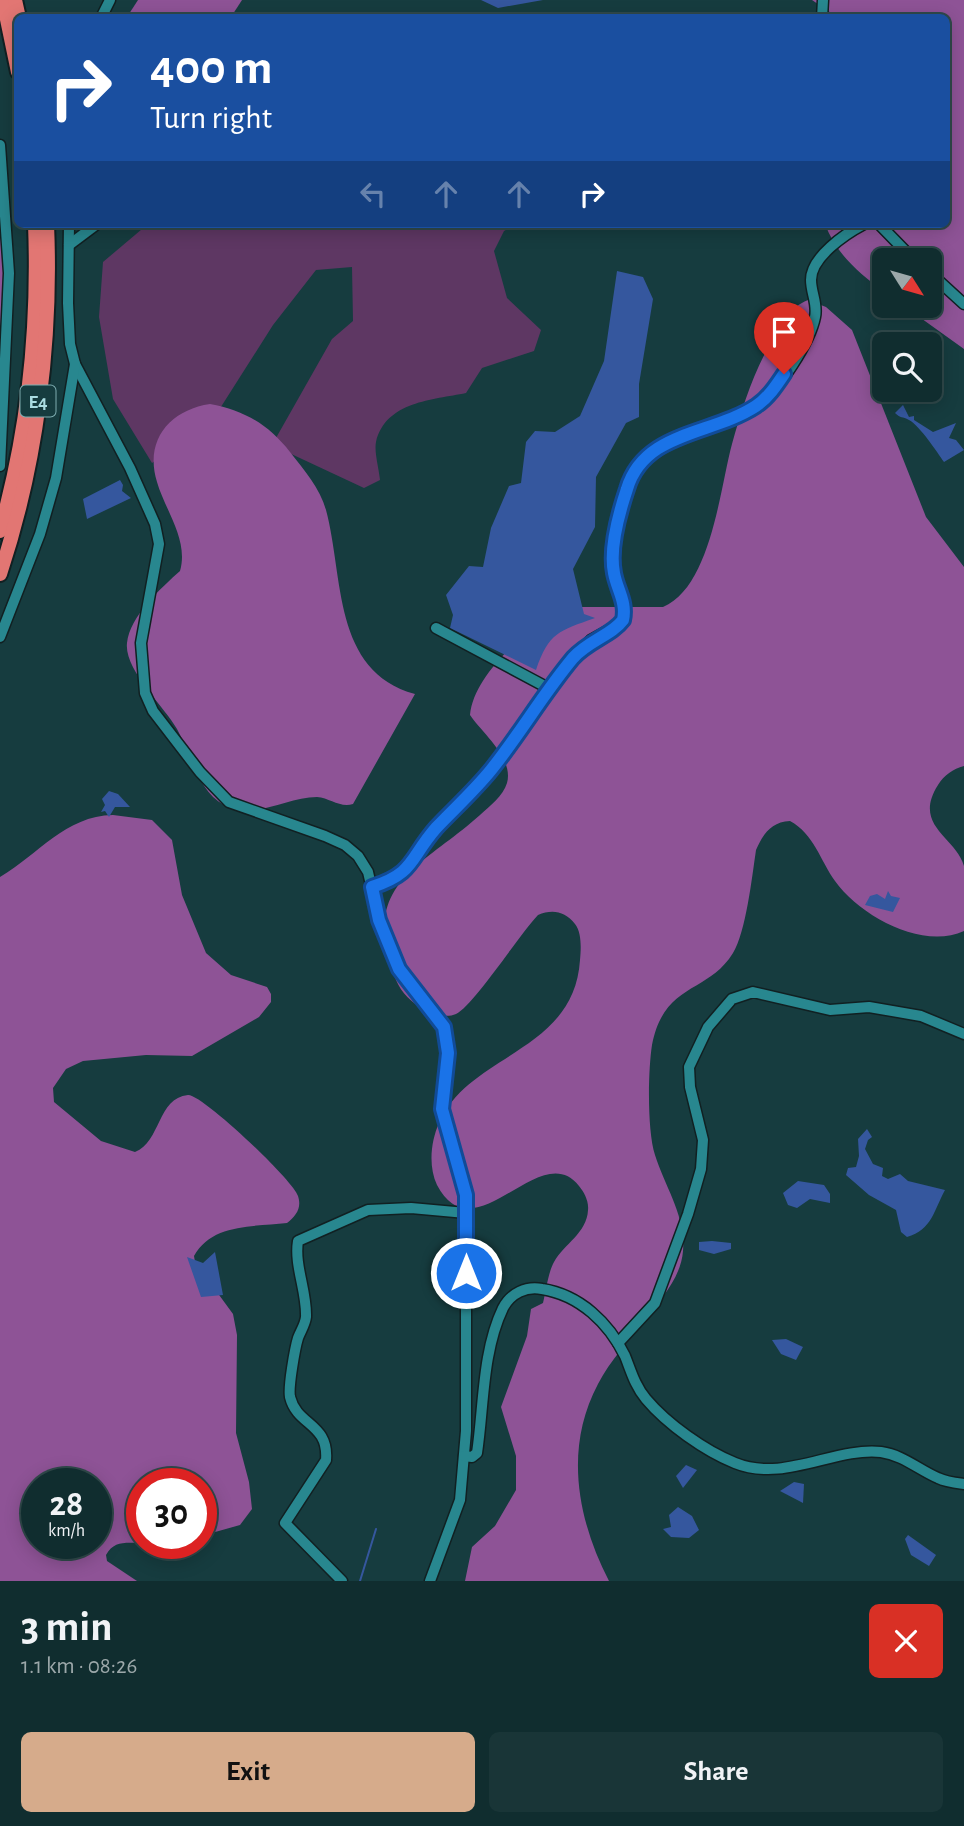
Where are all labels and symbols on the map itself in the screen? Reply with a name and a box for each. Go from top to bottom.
north arrow [872,248,942,318]
pin [754,302,814,374]
road number: E4 [20,386,56,416]
position arrow [429,1236,503,1310]
speed limit sign: 30 [126,1468,217,1559]

